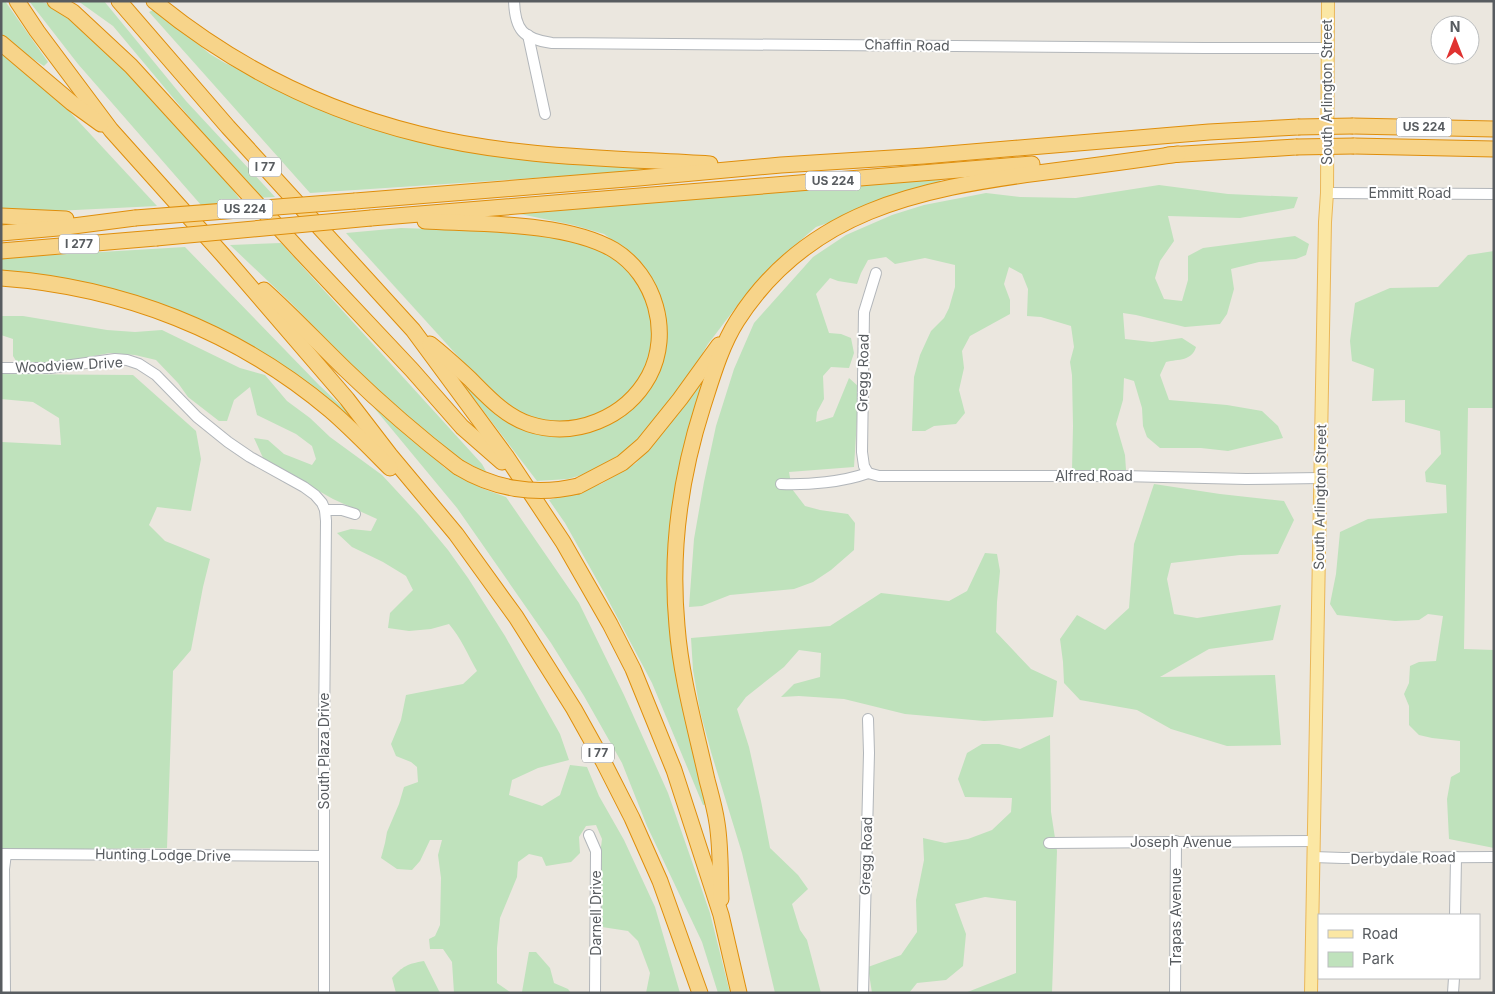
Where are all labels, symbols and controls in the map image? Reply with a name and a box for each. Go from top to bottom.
north arrow [1430,15,1480,65]
text: N [1450,18,1460,35]
street label: South Arlington Street [1318,19,1335,165]
street label: Chaffin Road [864,35,950,54]
road number: US 224 [1396,118,1452,136]
road number: I 77 [249,158,281,176]
road number: US 224 [806,172,860,190]
street label: Emmitt Road [1369,184,1451,201]
road number: US 224 [218,200,272,218]
road number: I 277 [59,234,99,253]
street label: Gregg Road [853,334,872,412]
street label: Woodview Drive [15,353,123,376]
street label: South Arlington Street [1310,424,1329,570]
street label: Alfred Road [1055,467,1133,484]
street label: South Plaza Drive [315,693,332,809]
road number: I 77 [582,744,614,762]
street label: Gregg Road [856,816,875,896]
street label: Joseph Avenue [1130,833,1232,850]
street label: Hunting Lodge Drive [95,845,231,864]
street label: Derbydale Road [1350,848,1456,867]
street label: Trapas Avenue [1167,868,1184,966]
street label: Darnell Drive [587,870,604,956]
legend [1318,914,1480,979]
text: Road [1362,924,1398,943]
text: Park [1362,949,1395,968]

